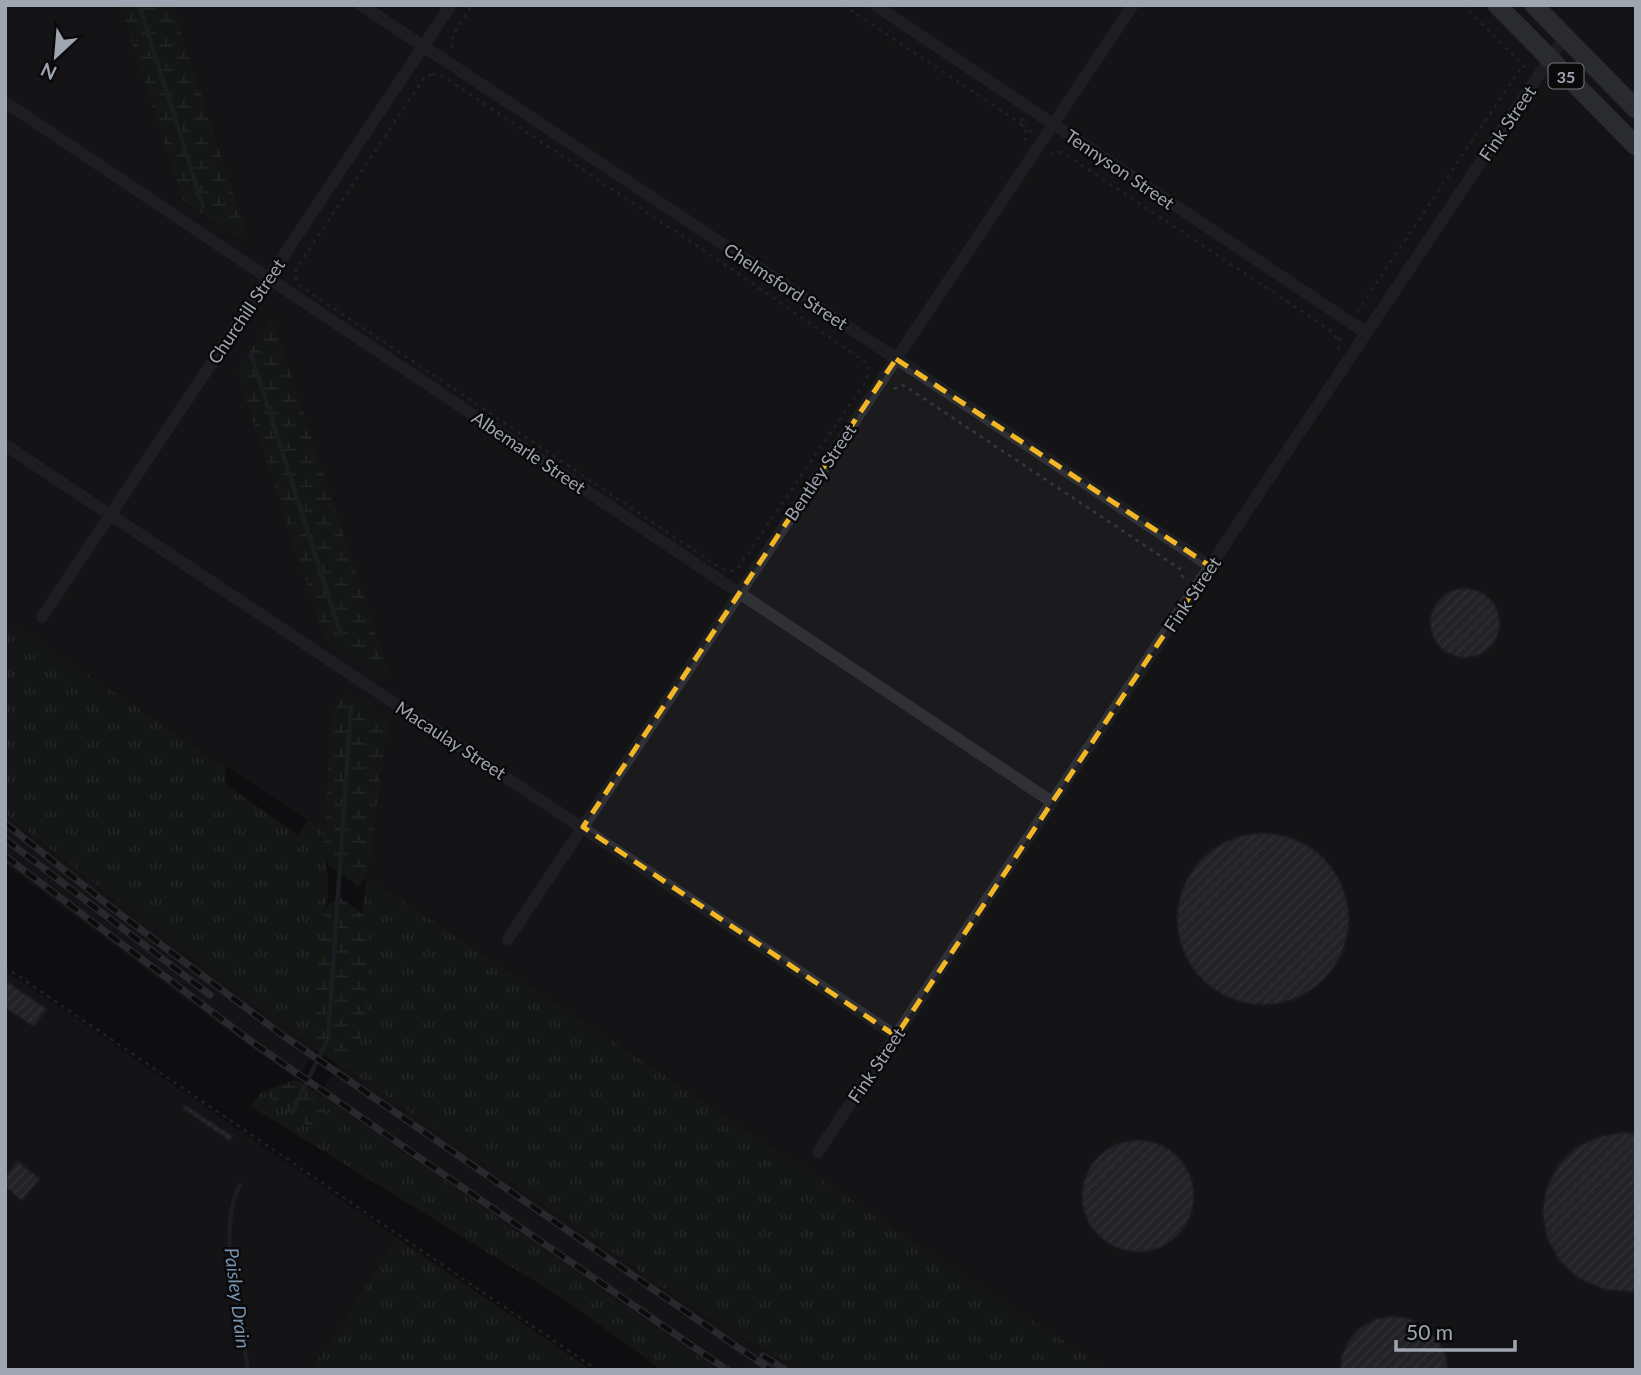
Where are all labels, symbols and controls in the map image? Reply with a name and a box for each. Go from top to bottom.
north arrow [21,21,91,91]
text: N [37,58,60,85]
road number: 35 [1548,64,1584,88]
street label: Fink Street [1474,81,1540,165]
street label: Tennyson Street [1061,124,1179,214]
street label: Chelmsford Street [720,238,852,334]
street label: Churchill Street [203,254,289,368]
street label: Albemarle Street [468,406,590,498]
street label: Bentley Street [780,419,861,524]
street label: Fink Street [1159,552,1225,636]
street label: Macaulay Street [392,696,511,784]
street label: Fink Street [843,1023,909,1107]
water label: Paisley Drain [220,1246,256,1350]
scale bar [1396,1308,1515,1352]
text: 50 m [1406,1319,1453,1344]

